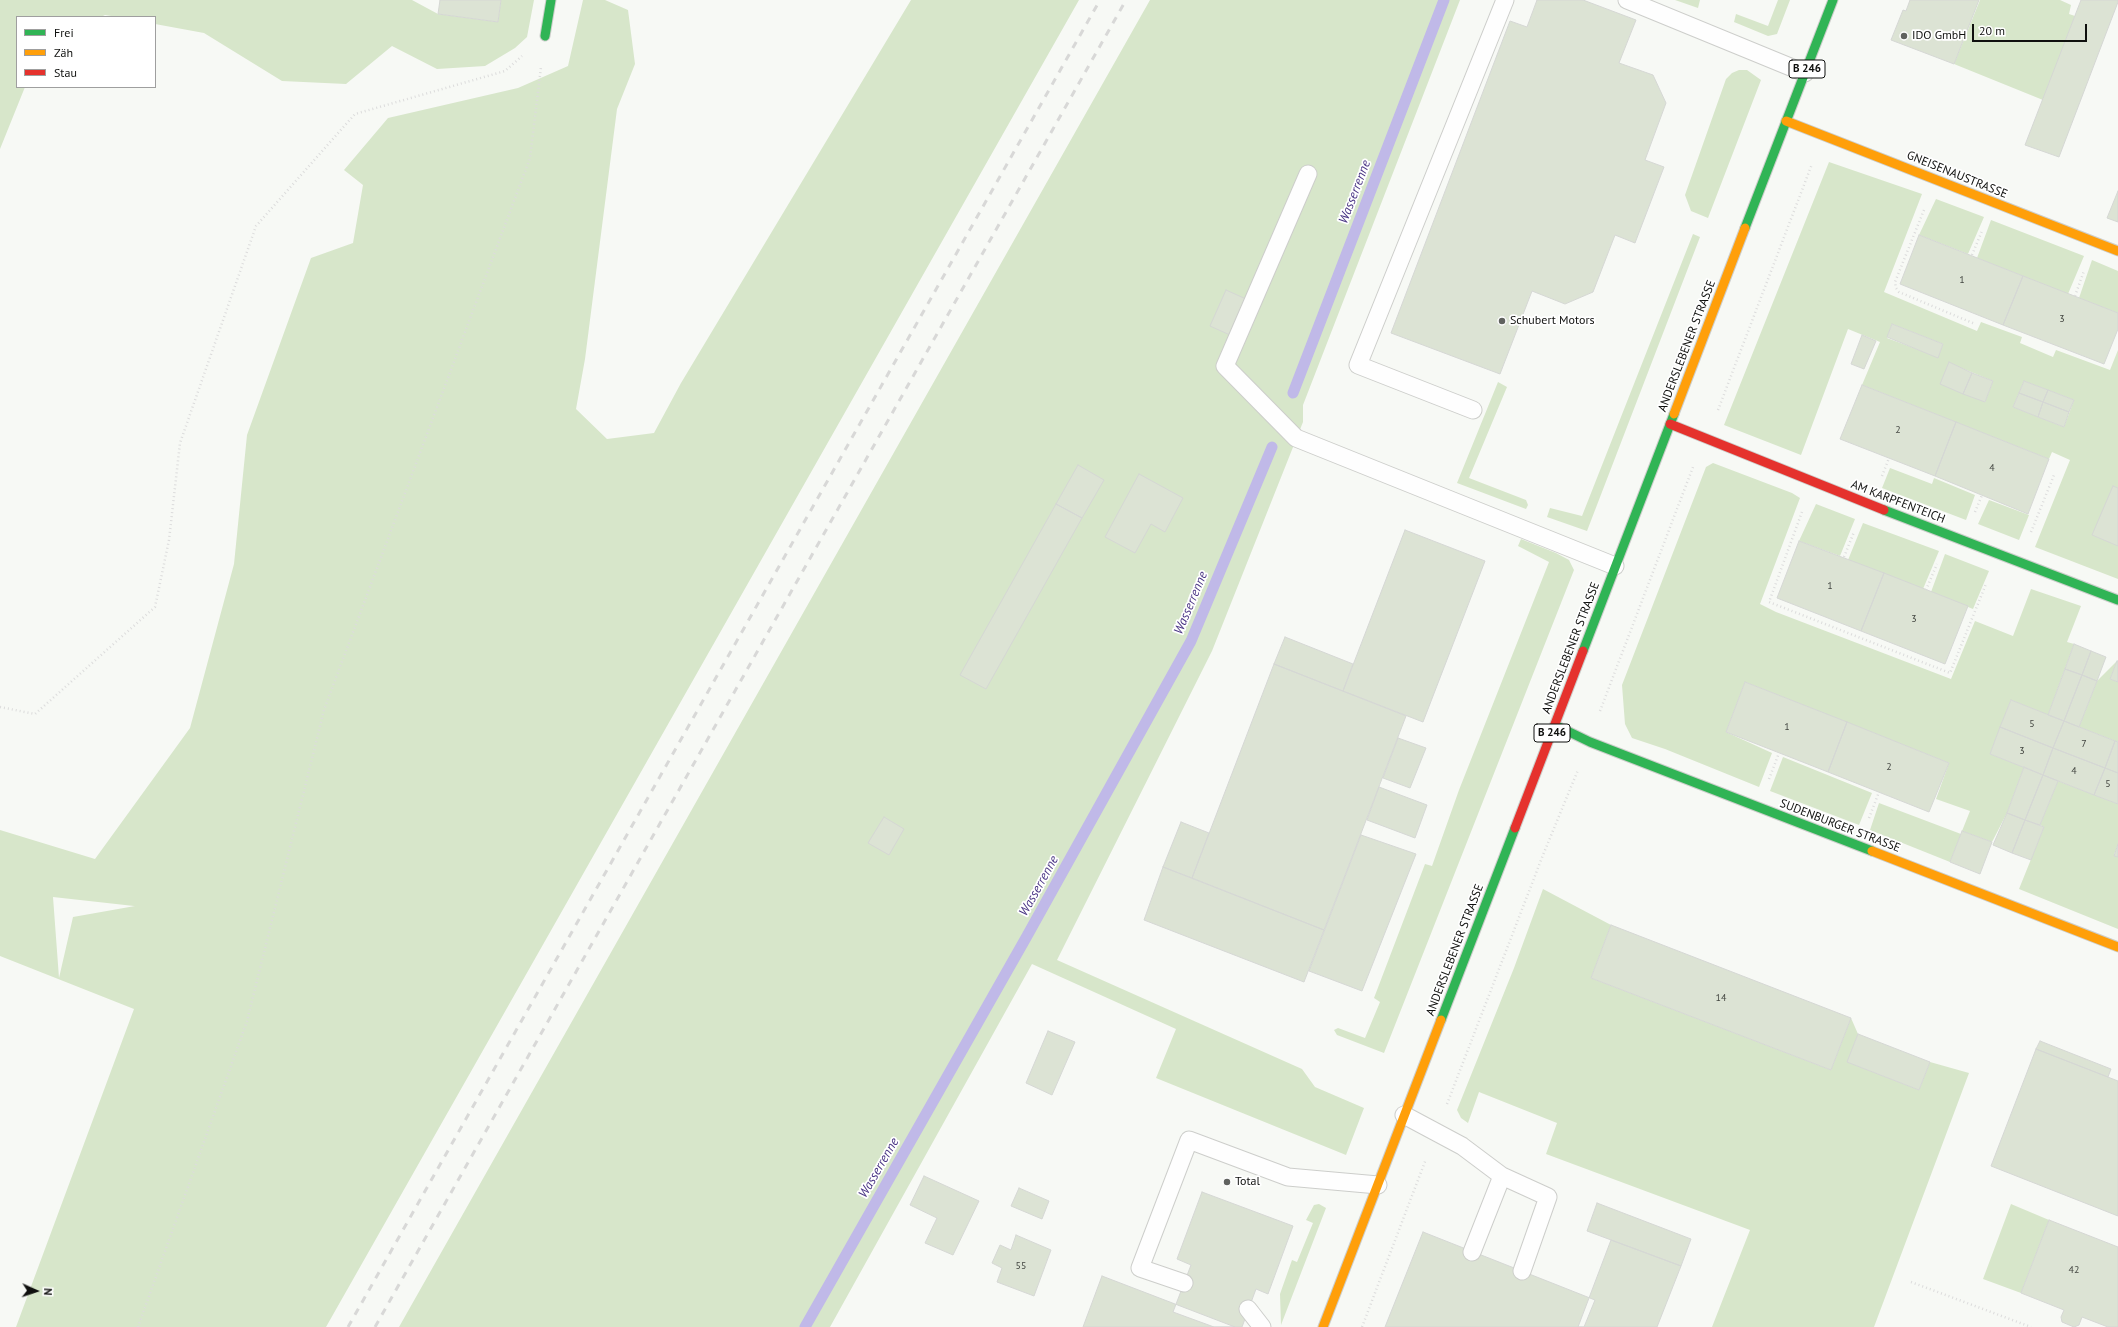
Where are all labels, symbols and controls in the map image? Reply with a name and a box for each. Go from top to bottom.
legend [16,16,156,88]
scale bar [1974,16,2089,42]
text: 20 m [1979,23,2005,38]
text: Frei [54,25,74,40]
place label: IDO GmbH [1912,29,1966,43]
marker: IDO GmbH [1899,31,1909,41]
text: Zäh [54,45,73,60]
road number: B 246 [1789,60,1825,78]
text: Stau [54,65,77,80]
street label: GNEISENAUSTRASSE [1905,148,2009,202]
water label: Wasserrenne [1336,158,1374,226]
house number: 1 [1959,274,1965,286]
street label: ANDERSLEBENER STRASSE [1655,278,1719,414]
house number: 3 [2059,313,2065,325]
place label: Schubert Motors [1510,314,1595,328]
marker: Schubert Motors [1497,316,1507,326]
house number: 2 [1895,424,1901,436]
house number: 4 [1989,462,1995,474]
street label: AM KARPFENTEICH [1849,477,1947,527]
water label: Wasserrenne [1171,569,1211,637]
street label: ANDERSLEBENER STRASSE [1539,580,1603,716]
house number: 1 [1827,580,1833,592]
house number: 3 [1911,613,1917,625]
house number: 5 [2029,718,2035,730]
house number: 1 [1784,721,1790,733]
road number: B 246 [1534,724,1570,742]
house number: 7 [2081,738,2087,750]
house number: 3 [2019,745,2025,757]
house number: 2 [1886,761,1892,773]
house number: 4 [2071,765,2077,777]
house number: 5 [2105,778,2111,790]
street label: SUDENBURGER STRASSE [1778,796,1902,856]
water label: Wasserrenne [1016,853,1062,919]
street label: ANDERSLEBENER STRASSE [1423,882,1487,1018]
house number: 14 [1716,992,1726,1004]
water label: Wasserrenne [856,1135,902,1201]
place label: Total [1235,1175,1260,1189]
marker: Total [1222,1177,1232,1187]
house number: 55 [1016,1260,1026,1272]
house number: 42 [2069,1264,2079,1276]
north arrow [16,1271,56,1311]
text: N [41,1288,55,1296]

